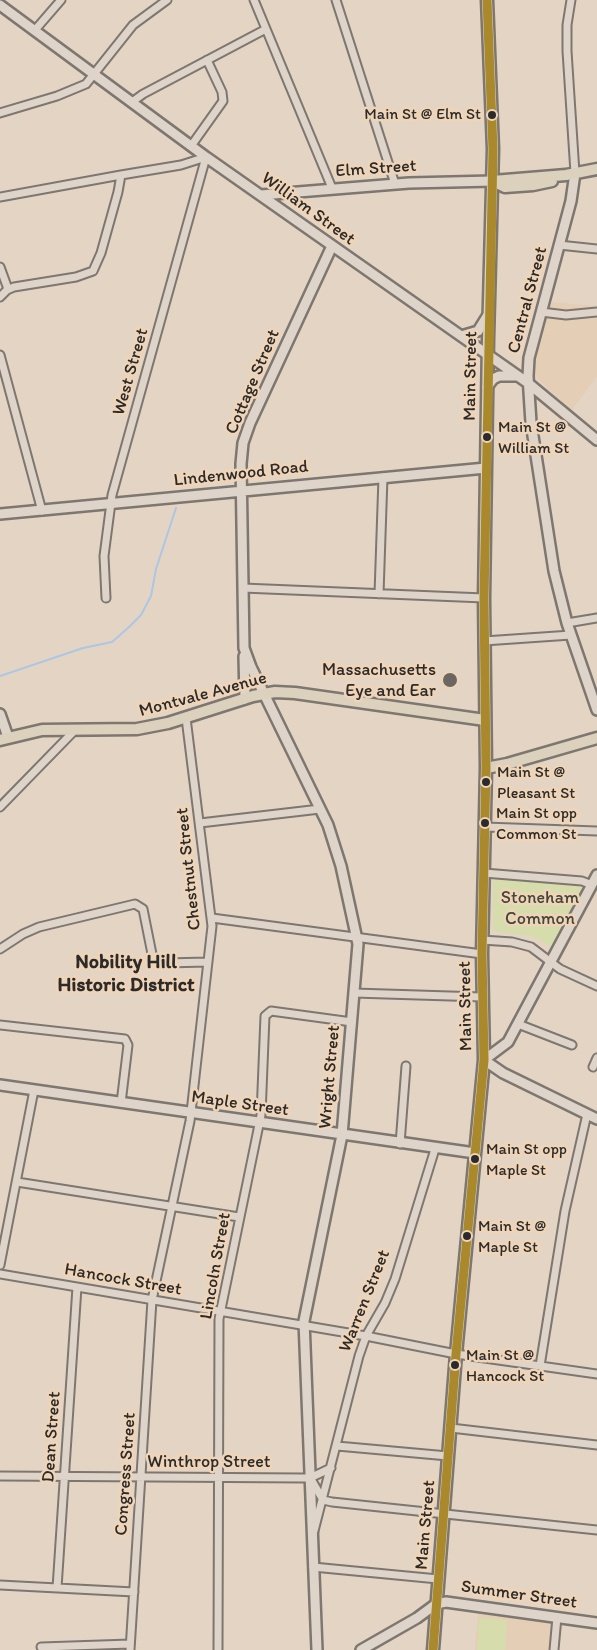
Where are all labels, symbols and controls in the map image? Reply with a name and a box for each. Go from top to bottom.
place label: Main St @ Elm St [364,105,481,125]
marker: Main St @ Elm St [486,109,498,121]
street label: Elm Street [335,155,417,183]
street label: William Street [257,168,359,250]
street label: Central Street [503,244,553,356]
street label: West Street [108,326,154,418]
street label: Cottage Street [221,326,285,438]
street label: Main Street [459,331,483,421]
place label: Main St @ William St [498,418,569,456]
marker: Main St @ William St [481,431,493,443]
street label: Lindenwood Road [173,456,309,492]
place label: Massachusetts Eye and Ear [322,659,436,702]
street label: Montvale Avenue [137,668,269,722]
marker: Massachusetts Eye and Ear [441,671,459,689]
place label: Main St @ Pleasant St [497,763,575,801]
marker: Main St @ Pleasant St [480,776,492,788]
place label: Main St opp Common St [496,804,577,842]
street label: Chestnut Street [172,807,206,931]
marker: Main St opp Common St [479,817,491,829]
park label: Stoneham Common [501,887,579,930]
district label: Nobility Hill Historic District [57,951,195,998]
street label: Main Street [454,961,478,1051]
street label: Wright Street [315,1024,345,1130]
street label: Maple Street [190,1086,290,1122]
place label: Main St opp Maple St [486,1140,567,1178]
marker: Main St opp Maple St [469,1153,481,1165]
street label: Lincoln Street [196,1211,236,1321]
place label: Main St @ Maple St [478,1217,546,1255]
marker: Main St @ Maple St [461,1230,473,1242]
street label: Warren Street [335,1247,395,1355]
street label: Hancock Street [63,1259,183,1301]
place label: Main St @ Hancock St [466,1346,544,1384]
marker: Main St @ Hancock St [449,1359,461,1371]
street label: Dean Street [38,1391,66,1483]
street label: Congress Street [111,1412,141,1536]
street label: Winthrop Street [147,1451,271,1473]
street label: Main Street [411,1479,441,1571]
street label: Summer Street [460,1576,578,1614]

